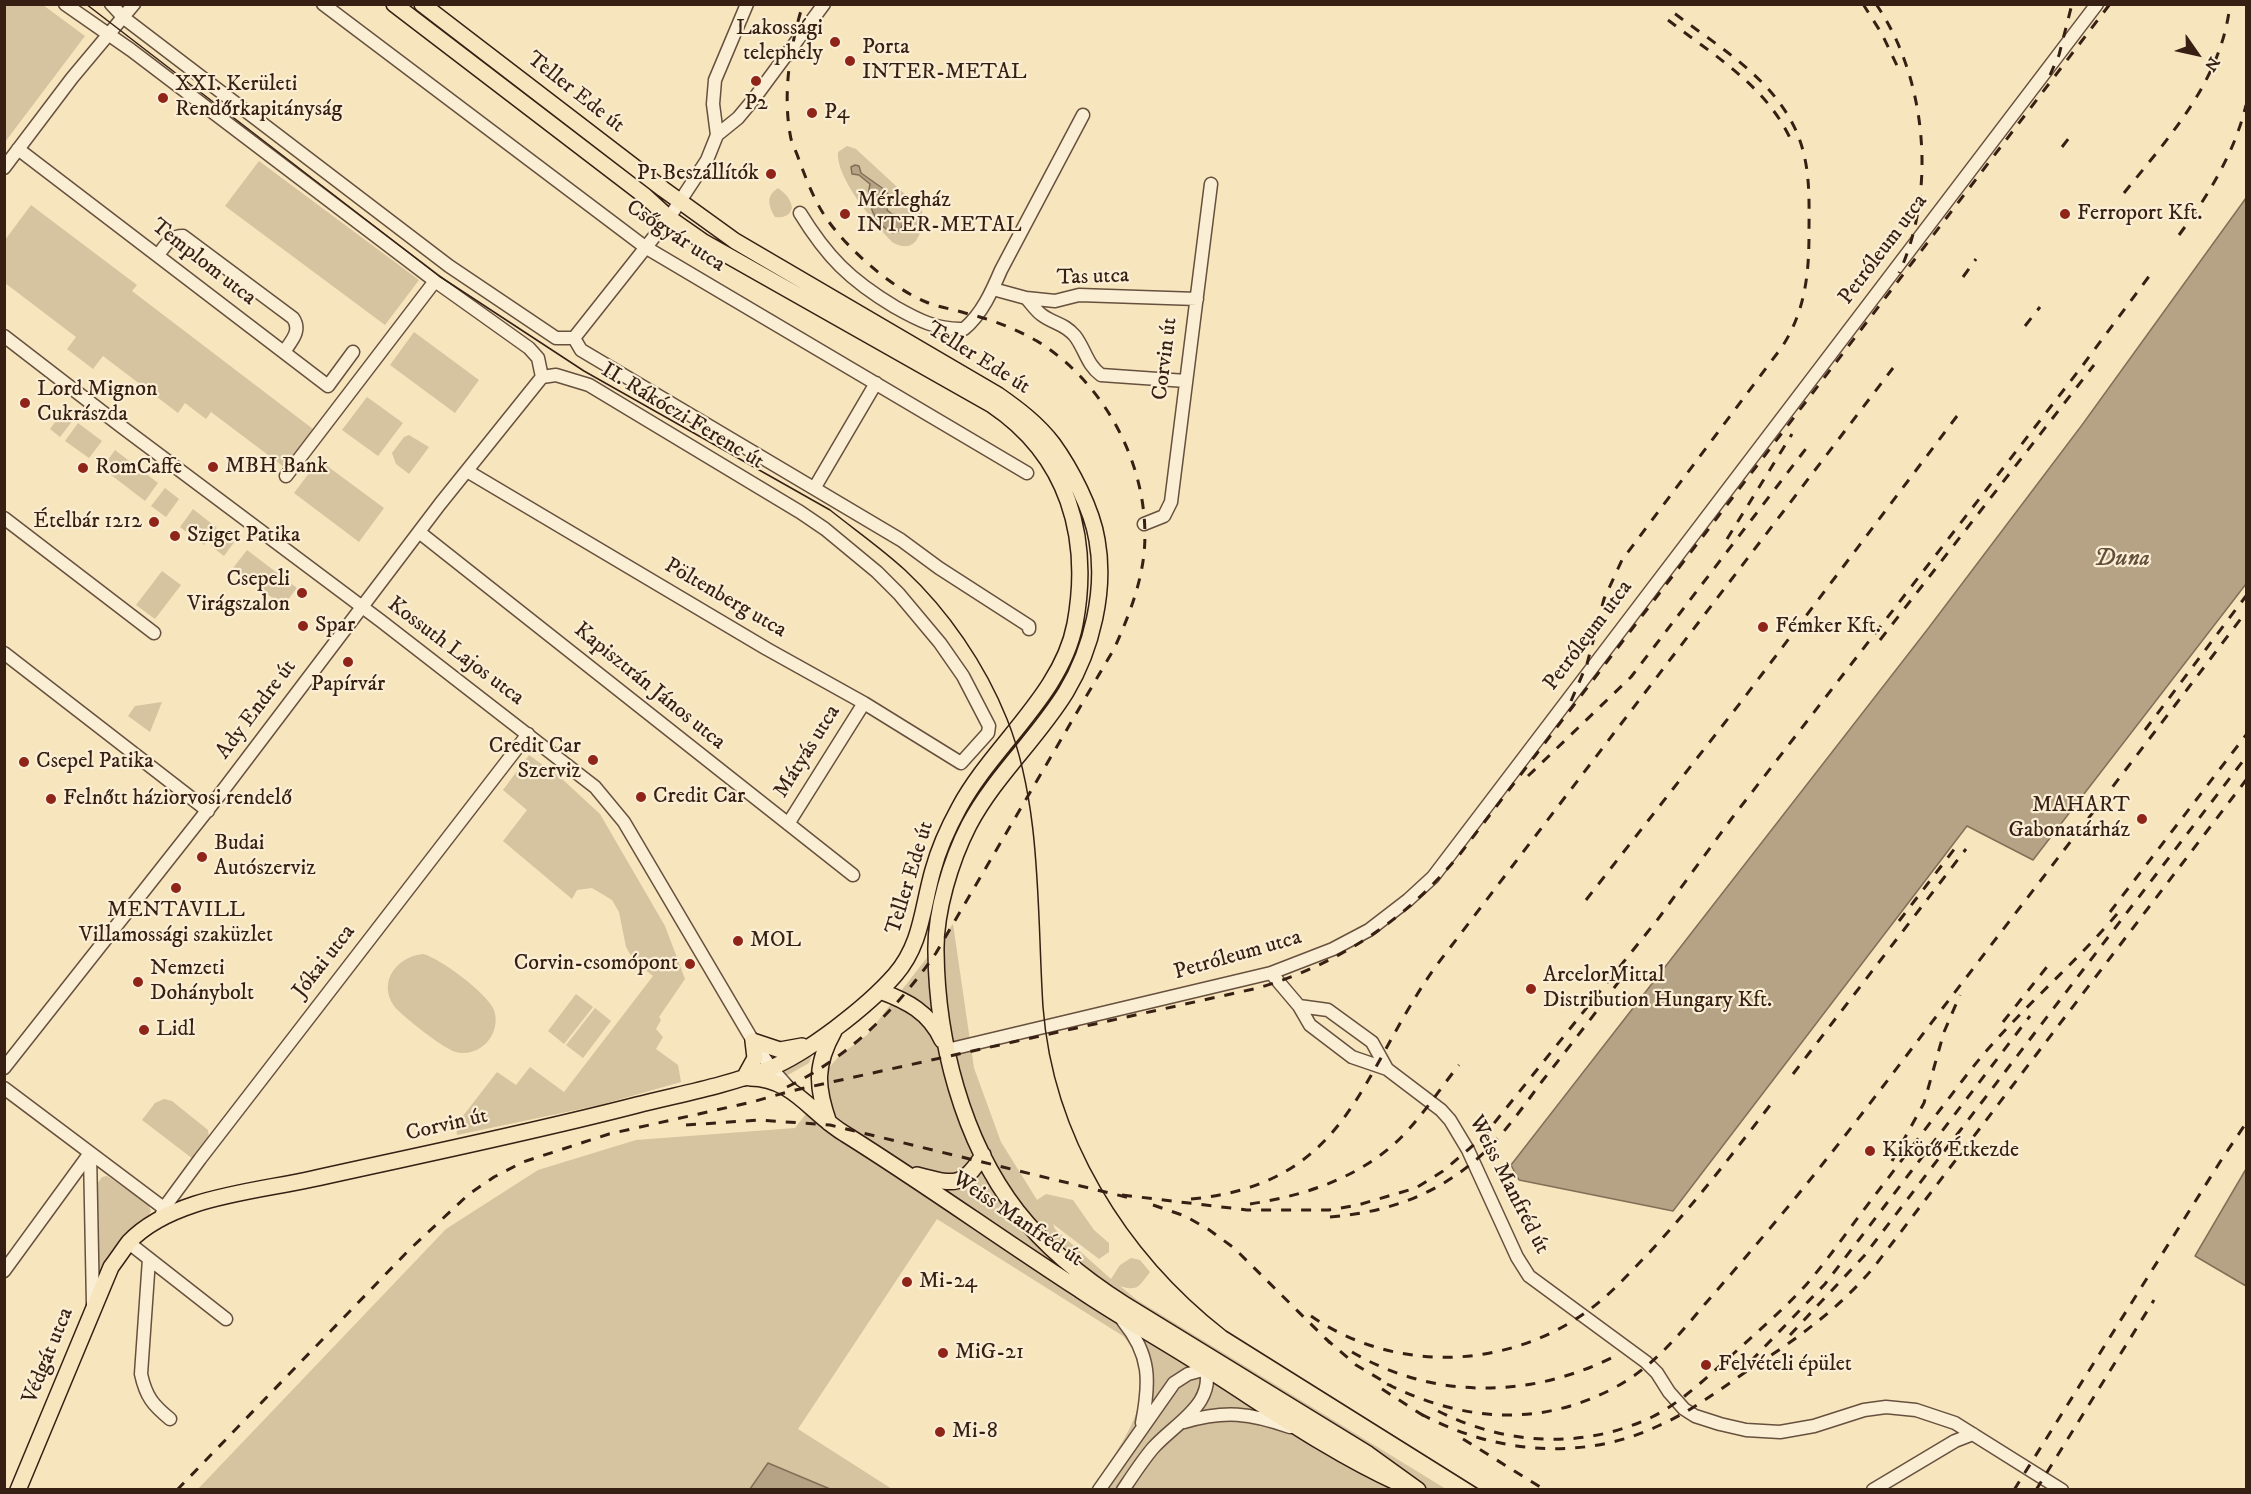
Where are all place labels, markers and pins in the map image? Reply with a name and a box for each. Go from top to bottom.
place label: Lakossági telephely [736,16,823,68]
marker: Lakossági telephely [828,35,842,49]
place label: Porta INTER-METAL [862,35,1027,86]
marker: Porta INTER-METAL [843,54,857,68]
place label: XXI. Kerületi Rendőrkapitányság [175,72,342,124]
marker: P2 [749,74,763,88]
marker: XXI. Kerületi Rendőrkapitányság [156,91,170,105]
place label: P2 [744,91,768,117]
place label: P4 [824,100,849,126]
marker: P4 [805,106,819,120]
place label: P1 Beszállítók [637,161,759,187]
marker: P1 Beszállítók [764,167,778,181]
place label: Mérlegház INTER-METAL [857,188,1022,240]
place label: Ferroport Kft. [2077,201,2202,227]
marker: Mérlegház INTER-METAL [838,207,852,221]
marker: Ferroport Kft. [2058,207,2072,221]
place label: Lord Mignon Cukrászda [37,377,157,428]
marker: Lord Mignon Cukrászda [18,396,32,410]
place label: MBH Bank [225,454,328,480]
place label: RomCaffe [95,455,182,481]
marker: MBH Bank [206,460,220,474]
marker: RomCaffe [76,461,90,475]
place label: Ételbár 1212 [33,509,142,535]
marker: Ételbár 1212 [147,515,161,529]
place label: Sziget Patika [187,523,300,549]
marker: Sziget Patika [168,529,182,543]
place label: Csepeli Virágszalon [187,567,290,618]
marker: Csepeli Virágszalon [295,586,309,600]
place label: Spar [315,613,355,639]
place label: Fémker Kft. [1775,614,1881,640]
marker: Spar [296,619,310,633]
marker: Fémker Kft. [1756,620,1770,634]
marker: Papírvár [341,655,355,669]
place label: Papírvár [311,672,385,698]
place label: Credit Car Szerviz [489,734,581,786]
place label: Csepel Patika [36,749,154,775]
marker: Credit Car Szerviz [586,753,600,767]
marker: Csepel Patika [17,755,31,769]
place label: Credit Car [653,784,745,810]
place label: Felnőtt háziorvosi rendelő [63,786,292,812]
marker: Credit Car [634,790,648,804]
marker: Felnőtt háziorvosi rendelő [44,792,58,806]
place label: MAHART Gabonatárház [2009,793,2130,844]
marker: MAHART Gabonatárház [2135,812,2149,826]
place label: Budai Autószerviz [214,831,316,882]
marker: Budai Autószerviz [195,850,209,864]
marker: MENTAVILL Villamossági szaküzlet [169,881,183,895]
place label: MENTAVILL Villamossági szaküzlet [79,898,273,950]
place label: MOL [750,928,801,954]
marker: MOL [731,934,745,948]
place label: Corvin-csomópont [514,951,678,977]
place label: Nemzeti Dohánybolt [150,956,254,1008]
marker: Corvin-csomópont [683,957,697,971]
place label: ArcelorMittal Distribution Hungary Kft. [1543,963,1772,1014]
marker: Nemzeti Dohánybolt [131,975,145,989]
marker: ArcelorMittal Distribution Hungary Kft. [1524,982,1538,996]
place label: Lidl [156,1017,195,1043]
marker: Lidl [137,1023,151,1037]
place label: Kikötő Étkezde [1882,1138,2019,1164]
marker: Kikötő Étkezde [1863,1144,1877,1158]
place label: Mi-24 [919,1269,977,1295]
marker: Mi-24 [900,1275,914,1289]
place label: MiG-21 [955,1340,1024,1366]
marker: MiG-21 [936,1346,950,1360]
place label: Felvételi épület [1718,1352,1852,1378]
marker: Felvételi épület [1699,1358,1713,1372]
place label: Mi-8 [952,1419,998,1445]
marker: Mi-8 [933,1425,947,1439]

